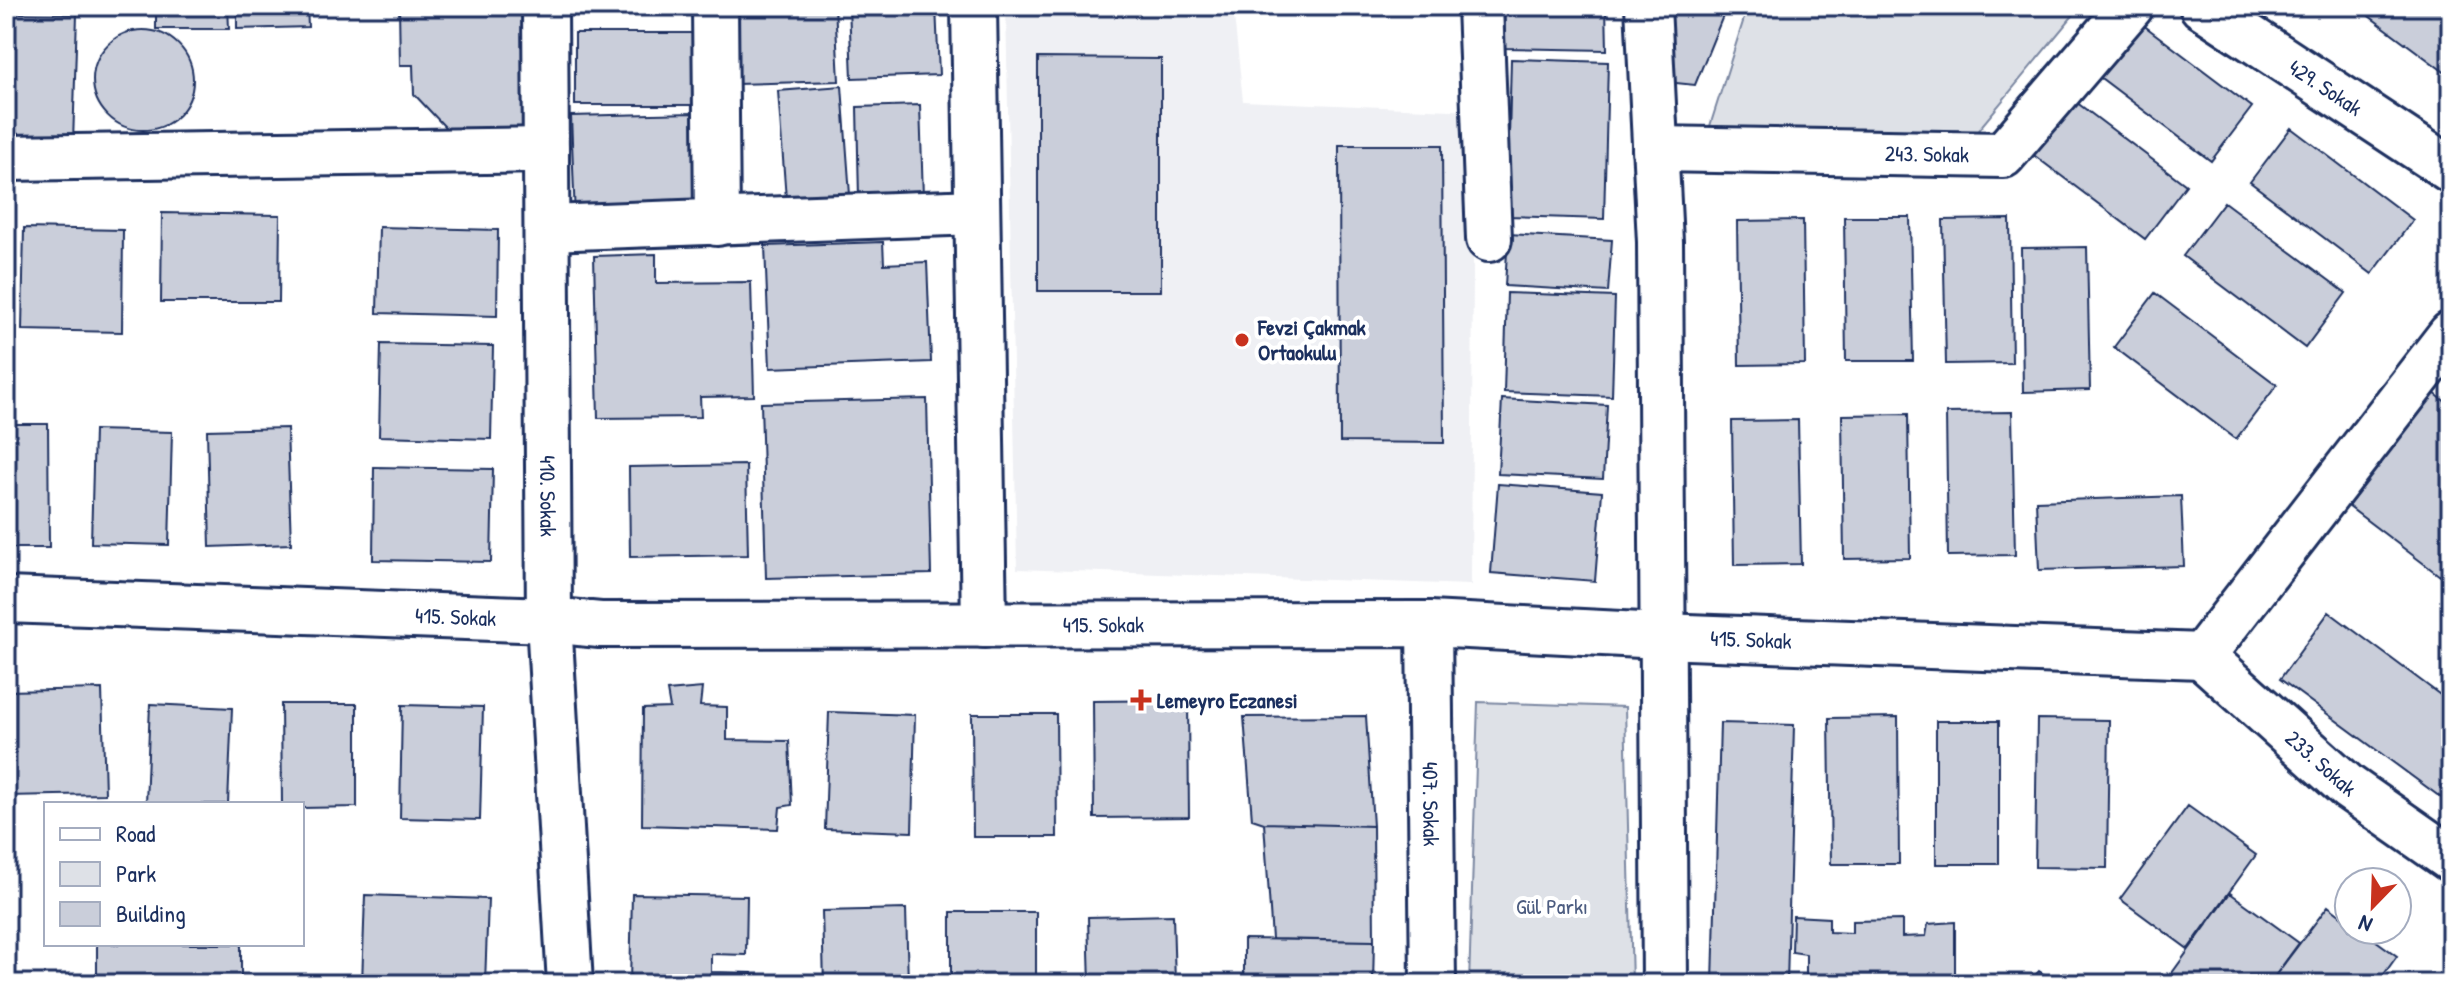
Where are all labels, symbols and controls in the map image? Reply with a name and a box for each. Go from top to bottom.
street label: 429. Sokak [2283,52,2368,123]
street label: 243. Sokak [1885,138,1969,169]
place label: Fevzi Çakmak Ortaokulu [1257,312,1367,367]
marker: Fevzi Çakmak Ortaokulu [1233,331,1251,349]
street label: 410. Sokak [533,455,563,537]
street label: 415. Sokak [415,600,497,633]
street label: 415. Sokak [1063,609,1144,639]
street label: 415. Sokak [1710,623,1792,656]
place label: Lemeyro Eczanesi [1157,685,1298,716]
marker: Lemeyro Eczanesi [1132,691,1150,709]
street label: 233. Sokak [2279,723,2362,803]
street label: 407. Sokak [1416,761,1446,846]
legend [44,802,304,946]
text: Road [116,817,155,849]
text: Park [116,857,156,889]
north arrow [2333,866,2413,946]
park label: Gül Parkı [1516,891,1588,921]
text: Building [116,897,186,929]
text: N [2354,908,2376,941]

